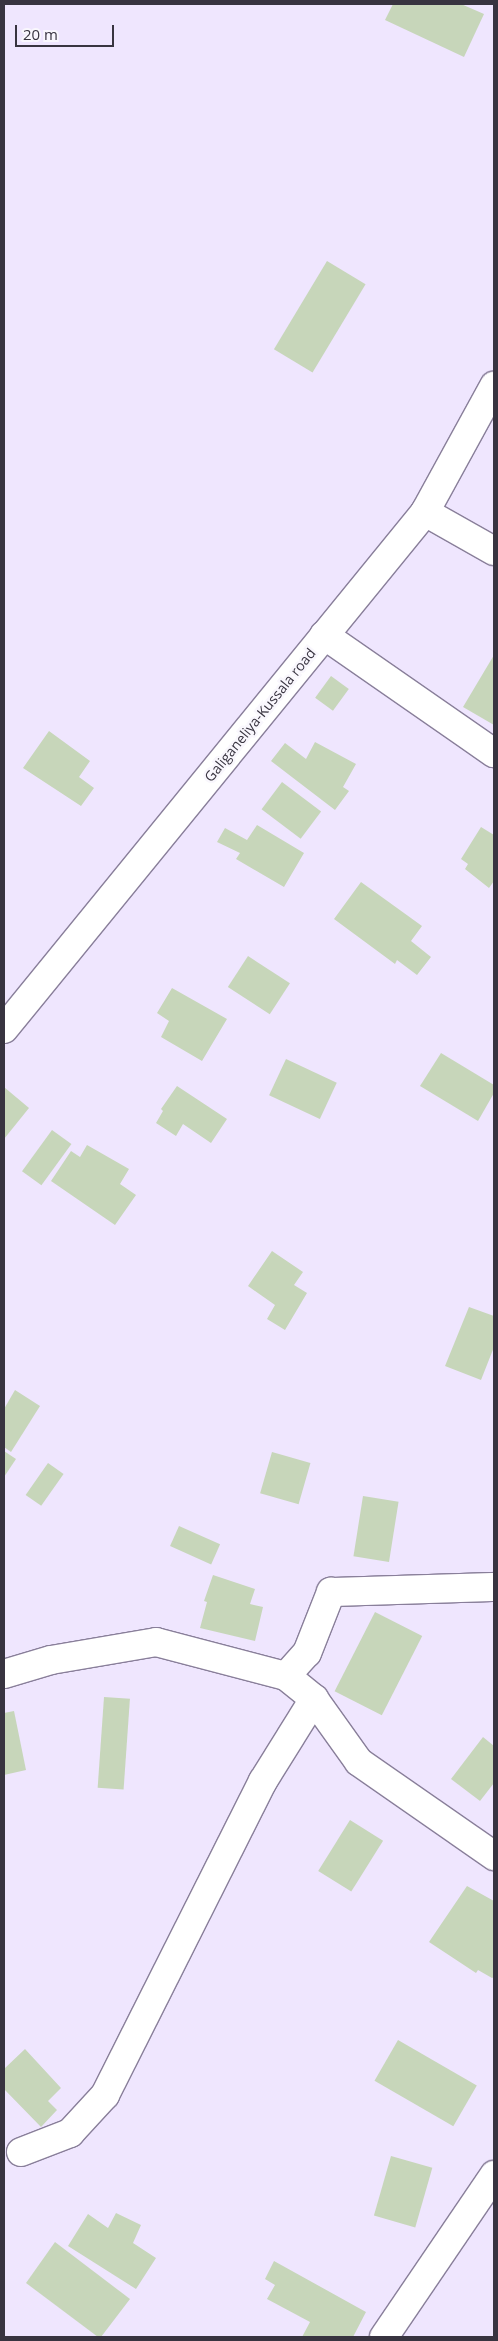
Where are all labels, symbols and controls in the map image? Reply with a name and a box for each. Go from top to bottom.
scale bar [18,15,116,47]
text: 20 m [23,24,58,44]
street label: Galiganeliya-Kussala road [201,645,319,785]

